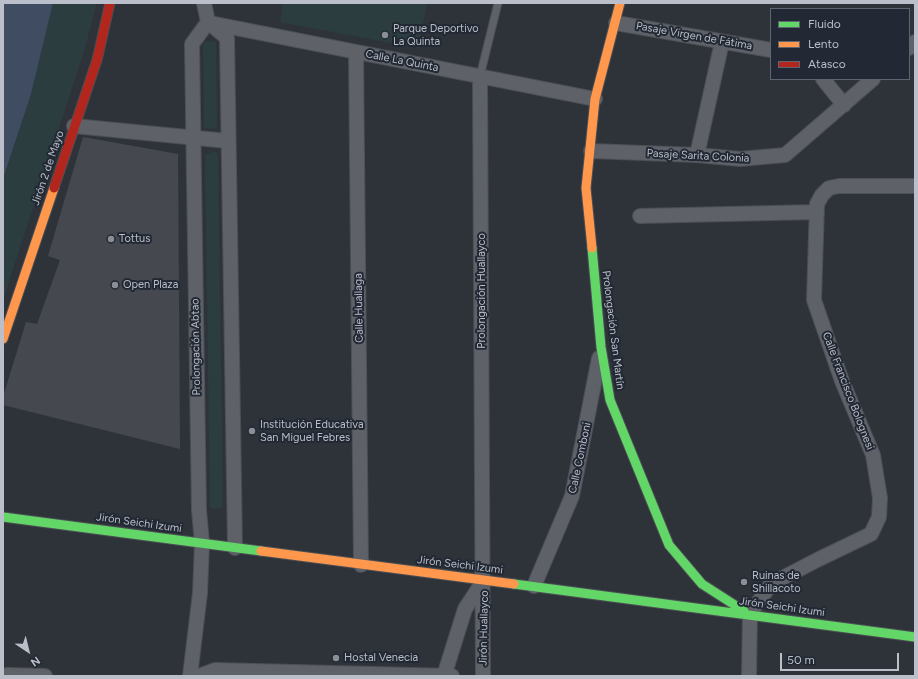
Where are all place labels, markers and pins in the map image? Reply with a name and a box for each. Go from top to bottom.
place label: Parque Deportivo La Quinta [393,22,479,48]
marker: Parque Deportivo La Quinta [380,30,390,40]
place label: Tottus [119,232,150,246]
marker: Tottus [106,234,116,244]
place label: Open Plaza [123,278,178,292]
marker: Open Plaza [110,280,120,290]
place label: Institución Educativa San Miguel Febres [260,418,364,444]
marker: Institución Educativa San Miguel Febres [247,426,257,436]
place label: Ruinas de Shillacoto [752,569,801,595]
marker: Ruinas de Shillacoto [739,577,749,587]
place label: Hostal Venecia [344,651,418,665]
marker: Hostal Venecia [331,653,341,663]

